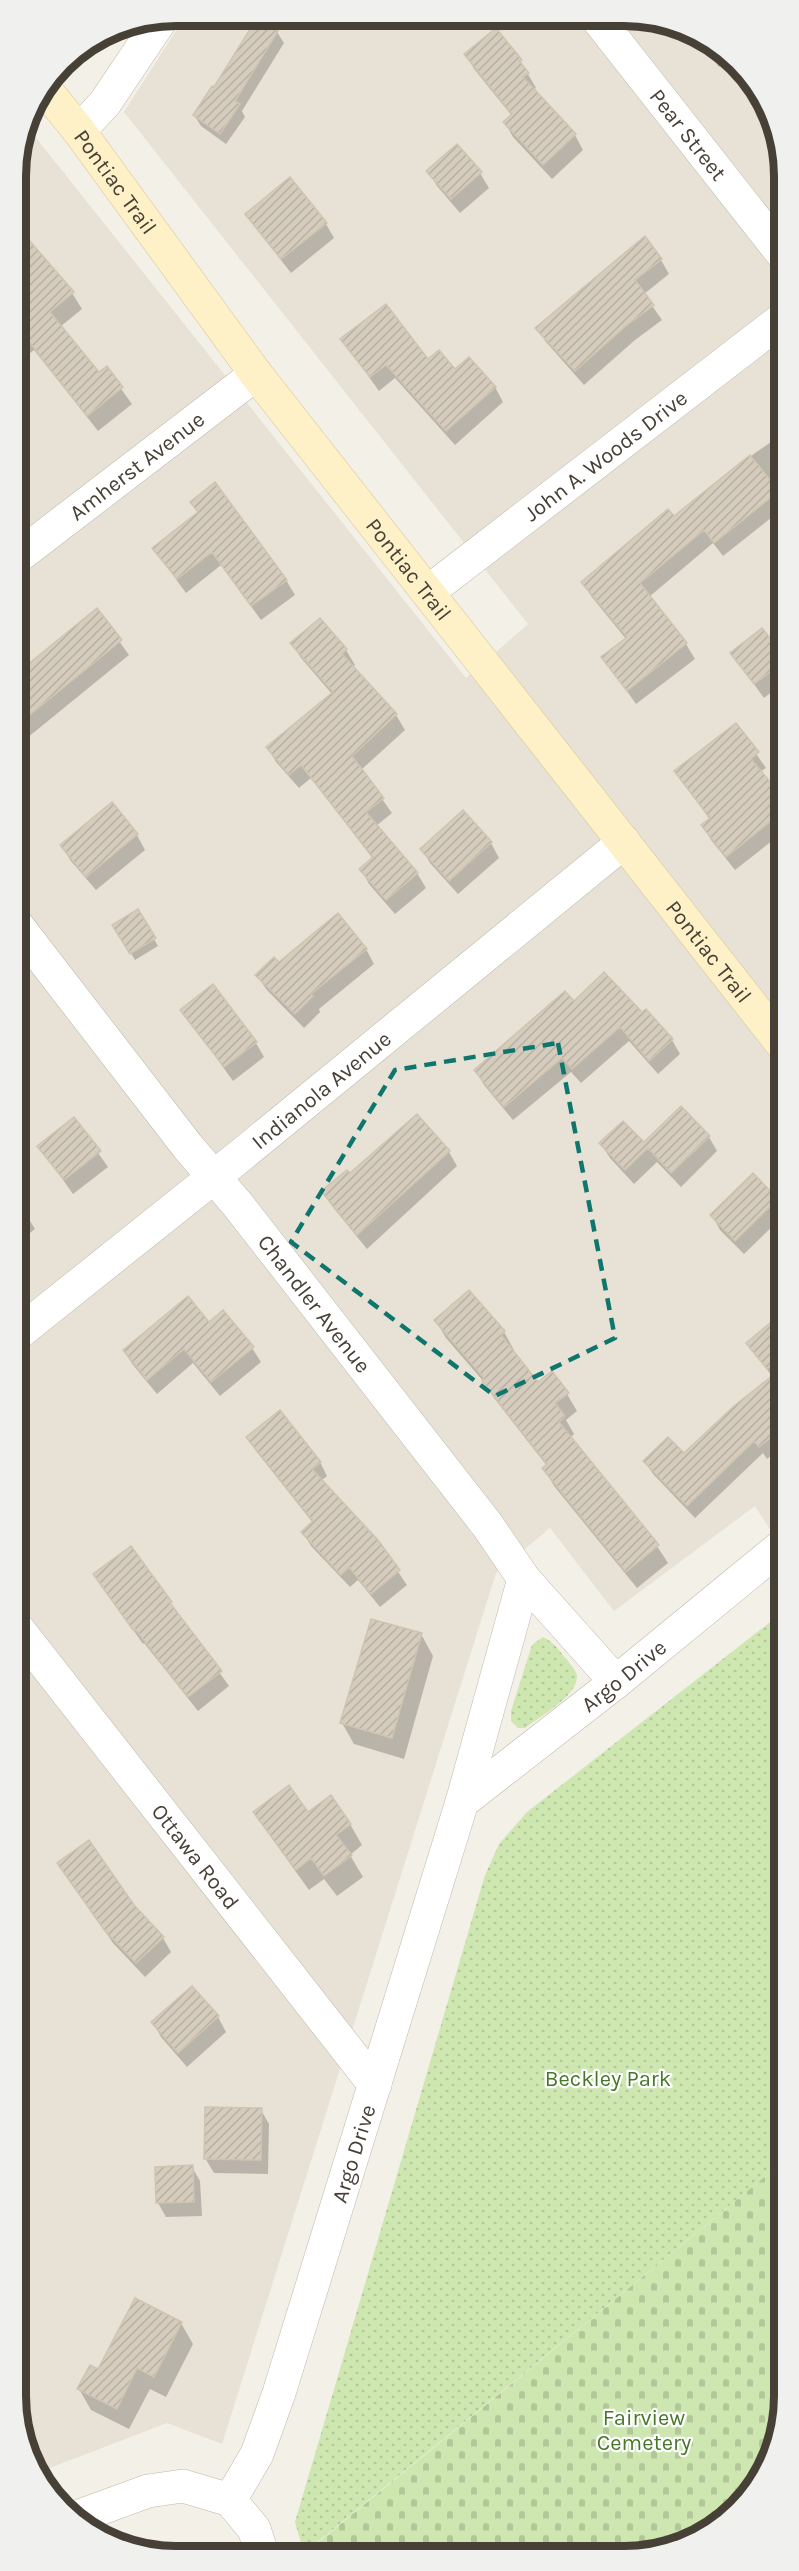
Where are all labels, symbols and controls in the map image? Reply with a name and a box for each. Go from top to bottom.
street label: Pear Street [644,84,732,186]
street label: Pontiac Trail [68,125,162,240]
street label: John A. Woods Drive [519,385,693,527]
street label: Amherst Avenue [65,406,210,526]
street label: Pontiac Trail [360,513,457,626]
street label: Pontiac Trail [660,895,757,1008]
street label: Indianola Avenue [247,1026,397,1155]
street label: Chandler Avenue [252,1230,376,1378]
street label: Argo Drive [576,1634,672,1718]
street label: Ottawa Road [146,1799,244,1915]
park label: Beckley Park [545,2066,671,2092]
street label: Argo Drive [327,2101,382,2206]
park label: Fairview Cemetery [597,2405,691,2456]

